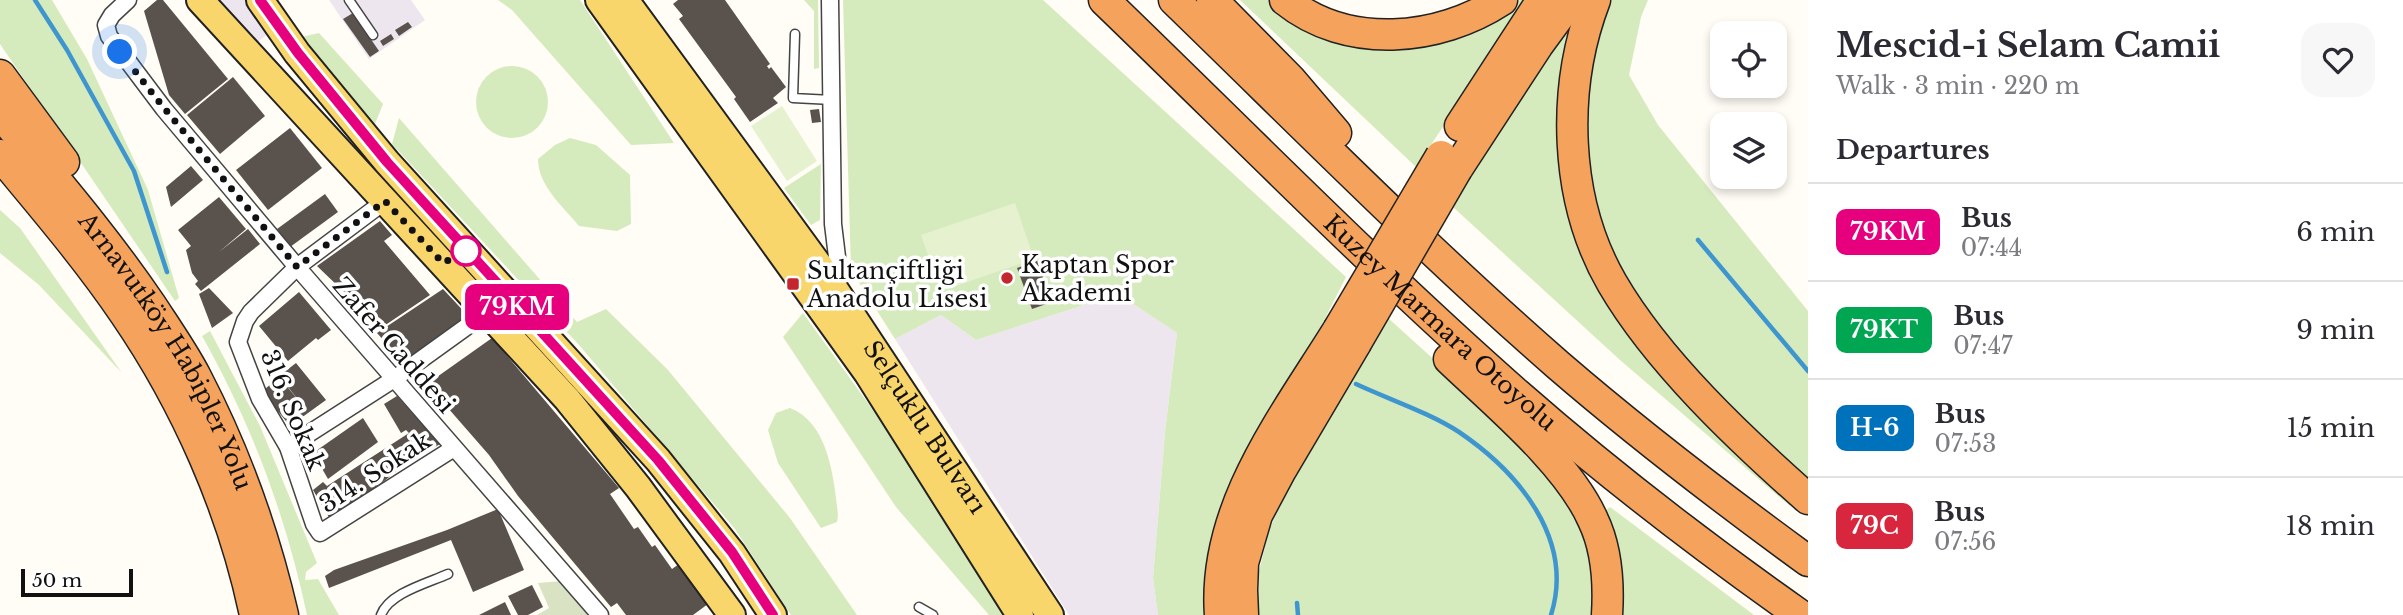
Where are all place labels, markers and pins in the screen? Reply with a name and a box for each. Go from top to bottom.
unlabelled marker [451,236,481,266]
place label: Kaptan Spor Akademi [1020,250,1174,307]
place label: Sultançiftliği Anadolu Lisesi [806,256,987,313]
marker: Kaptan Spor Akademi [999,270,1015,286]
marker: Sultançiftliği Anadolu Lisesi [785,276,801,292]

